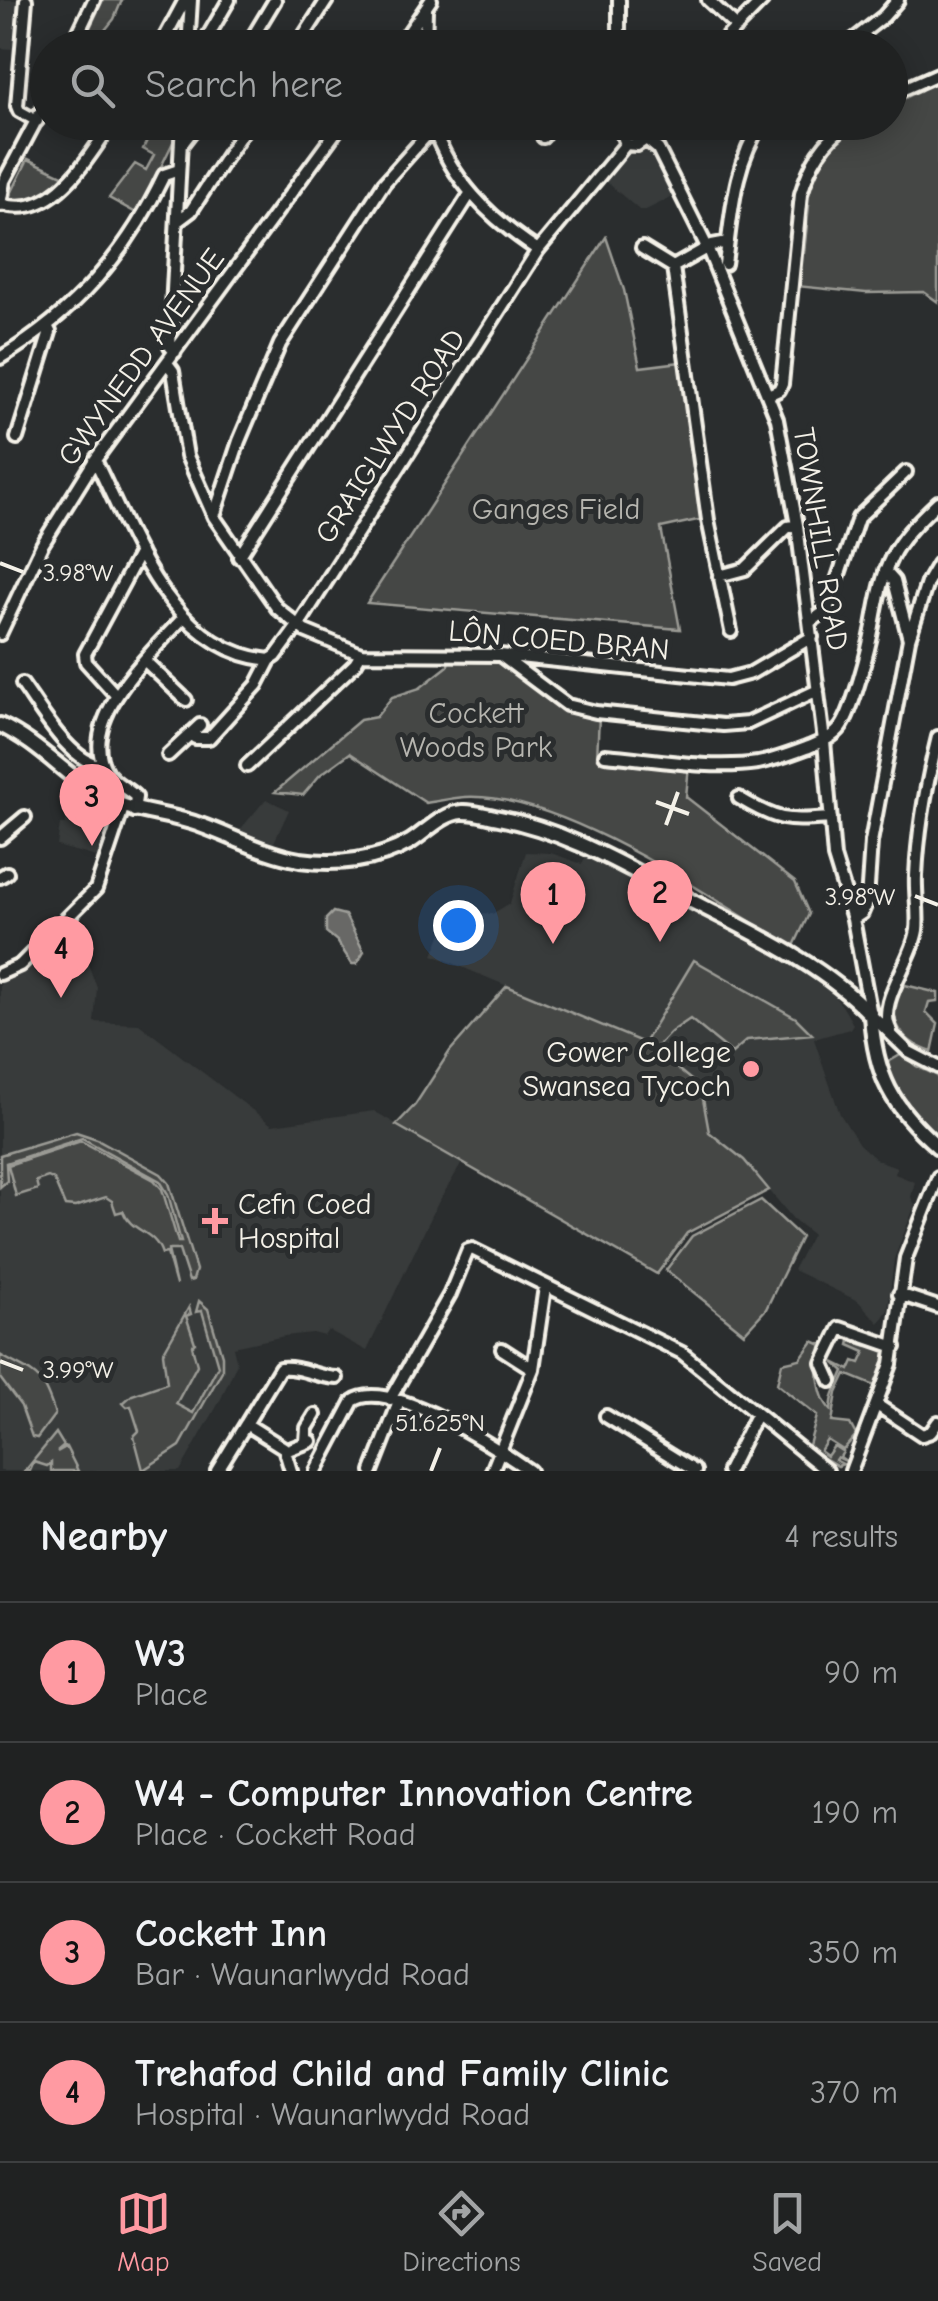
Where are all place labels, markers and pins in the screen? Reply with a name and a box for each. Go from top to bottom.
pin: 3 [59,764,124,846]
pin: 2 [628,860,692,942]
pin: 1 [520,862,586,944]
pin: 4 [28,916,94,998]
place label: Gower College Swansea Tycoch [523,1035,731,1104]
marker: Gower College Swansea Tycoch [740,1058,762,1080]
place label: Cefn Coed Hospital [238,1187,372,1256]
marker: Cefn Coed Hospital [202,1208,228,1234]

